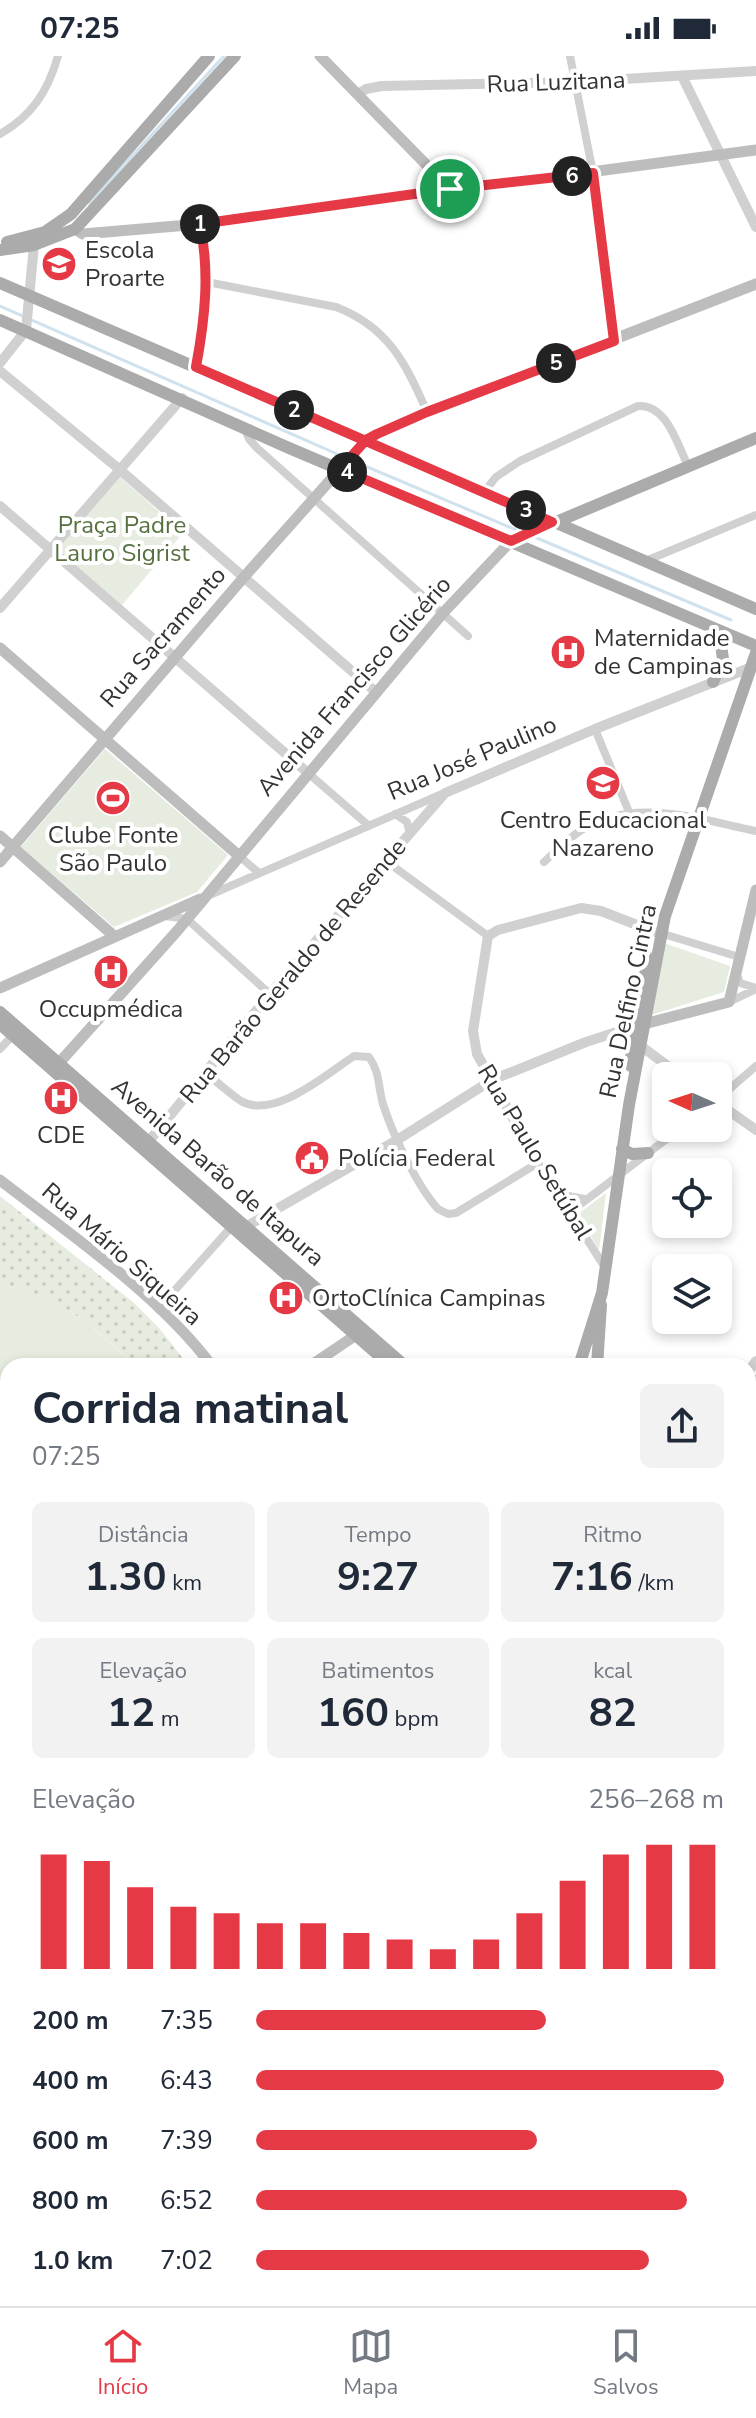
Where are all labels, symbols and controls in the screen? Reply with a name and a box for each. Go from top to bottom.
text: 07:25 [40,8,119,49]
street label: Rua Luzitana [486,64,626,100]
pin [416,155,484,223]
pin: 6 [552,156,592,196]
text: 6 [565,161,579,191]
icon: arrive [428,167,472,211]
pin: 1 [180,204,220,244]
text: 1 [193,209,207,239]
place label: Escola Proarte [85,234,165,294]
school or university icon: Escola Proarte [40,245,78,283]
pin: 5 [536,343,576,383]
text: 5 [549,348,563,378]
pin: 2 [274,390,314,430]
text: 2 [287,395,301,425]
pin: 4 [327,452,367,492]
text: 4 [340,457,354,487]
pin: 3 [506,490,546,530]
text: 3 [519,495,533,525]
park label: Praça Padre Lauro Sigrist [54,509,190,569]
street label: Rua Sacramento [93,560,233,714]
street label: Avenida Francisco Glicério [250,569,458,803]
place label: Maternidade de Campinas [594,622,733,682]
hospital icon: Maternidade de Campinas [549,633,587,671]
street label: Rua José Paulino [383,708,561,808]
school or university icon: Centro Educacional Nazareno [584,764,622,802]
sports icon: Clube Fonte São Paulo [94,779,132,817]
place label: Centro Educacional Nazareno [500,804,706,864]
place label: Clube Fonte São Paulo [48,819,178,879]
street label: Rua Barão Geraldo de Resende [173,832,413,1110]
street label: Rua Delfino Cintra [592,901,664,1101]
hospital icon: Occupmédica [92,953,130,991]
place label: Occupmédica [39,993,183,1025]
street label: Rua Paulo Setúbal [470,1059,600,1245]
north arrow [652,1062,732,1142]
map controls [652,1062,732,1334]
street label: Avenida Barão de Itapura [105,1071,331,1273]
hospital icon: CDE [42,1079,80,1117]
place label: CDE [37,1119,85,1151]
public building icon: Polícia Federal [293,1139,331,1177]
place label: Polícia Federal [338,1142,495,1174]
button: locate [652,1158,732,1238]
street label: Rua Mário Siqueira [35,1175,209,1333]
button: layers [652,1254,732,1334]
hospital icon: OrtoClínica Campinas [267,1279,305,1317]
place label: OrtoClínica Campinas [312,1282,546,1314]
text: Corrida matinal [32,1379,348,1439]
button: share [640,1384,724,1468]
text: 07:25 [32,1439,100,1474]
text: Distância [98,1520,189,1550]
text: Tempo [344,1520,412,1550]
text: Ritmo [583,1520,642,1550]
text: 1.30 [85,1550,167,1604]
text: 9:27 [337,1550,419,1604]
text: 7:16 [551,1550,633,1604]
text: km [167,1568,202,1598]
text: /km [633,1568,674,1598]
text: Elevação [100,1656,187,1686]
text: Batimentos [322,1656,434,1686]
text: kcal [593,1656,632,1686]
text: 12 [107,1686,155,1740]
text: 160 [317,1686,389,1740]
text: 82 [589,1686,637,1740]
text: m [155,1704,180,1734]
text: bpm [389,1704,439,1734]
text: Elevação [32,1782,135,1817]
text: 256–268 m [588,1782,724,1817]
text: 200 m [32,2003,109,2038]
text: 7:35 [160,2003,213,2038]
text: 400 m [32,2063,109,2098]
text: 6:43 [160,2063,213,2098]
text: 600 m [32,2123,109,2158]
text: 7:39 [160,2123,213,2158]
text: 800 m [32,2183,109,2218]
text: 6:52 [160,2183,213,2218]
text: 1.0 km [32,2243,113,2278]
text: 7:02 [160,2243,213,2278]
tab: Início [97,2324,148,2402]
tab: Mapa [343,2324,398,2402]
tab: Salvos [593,2324,659,2402]

